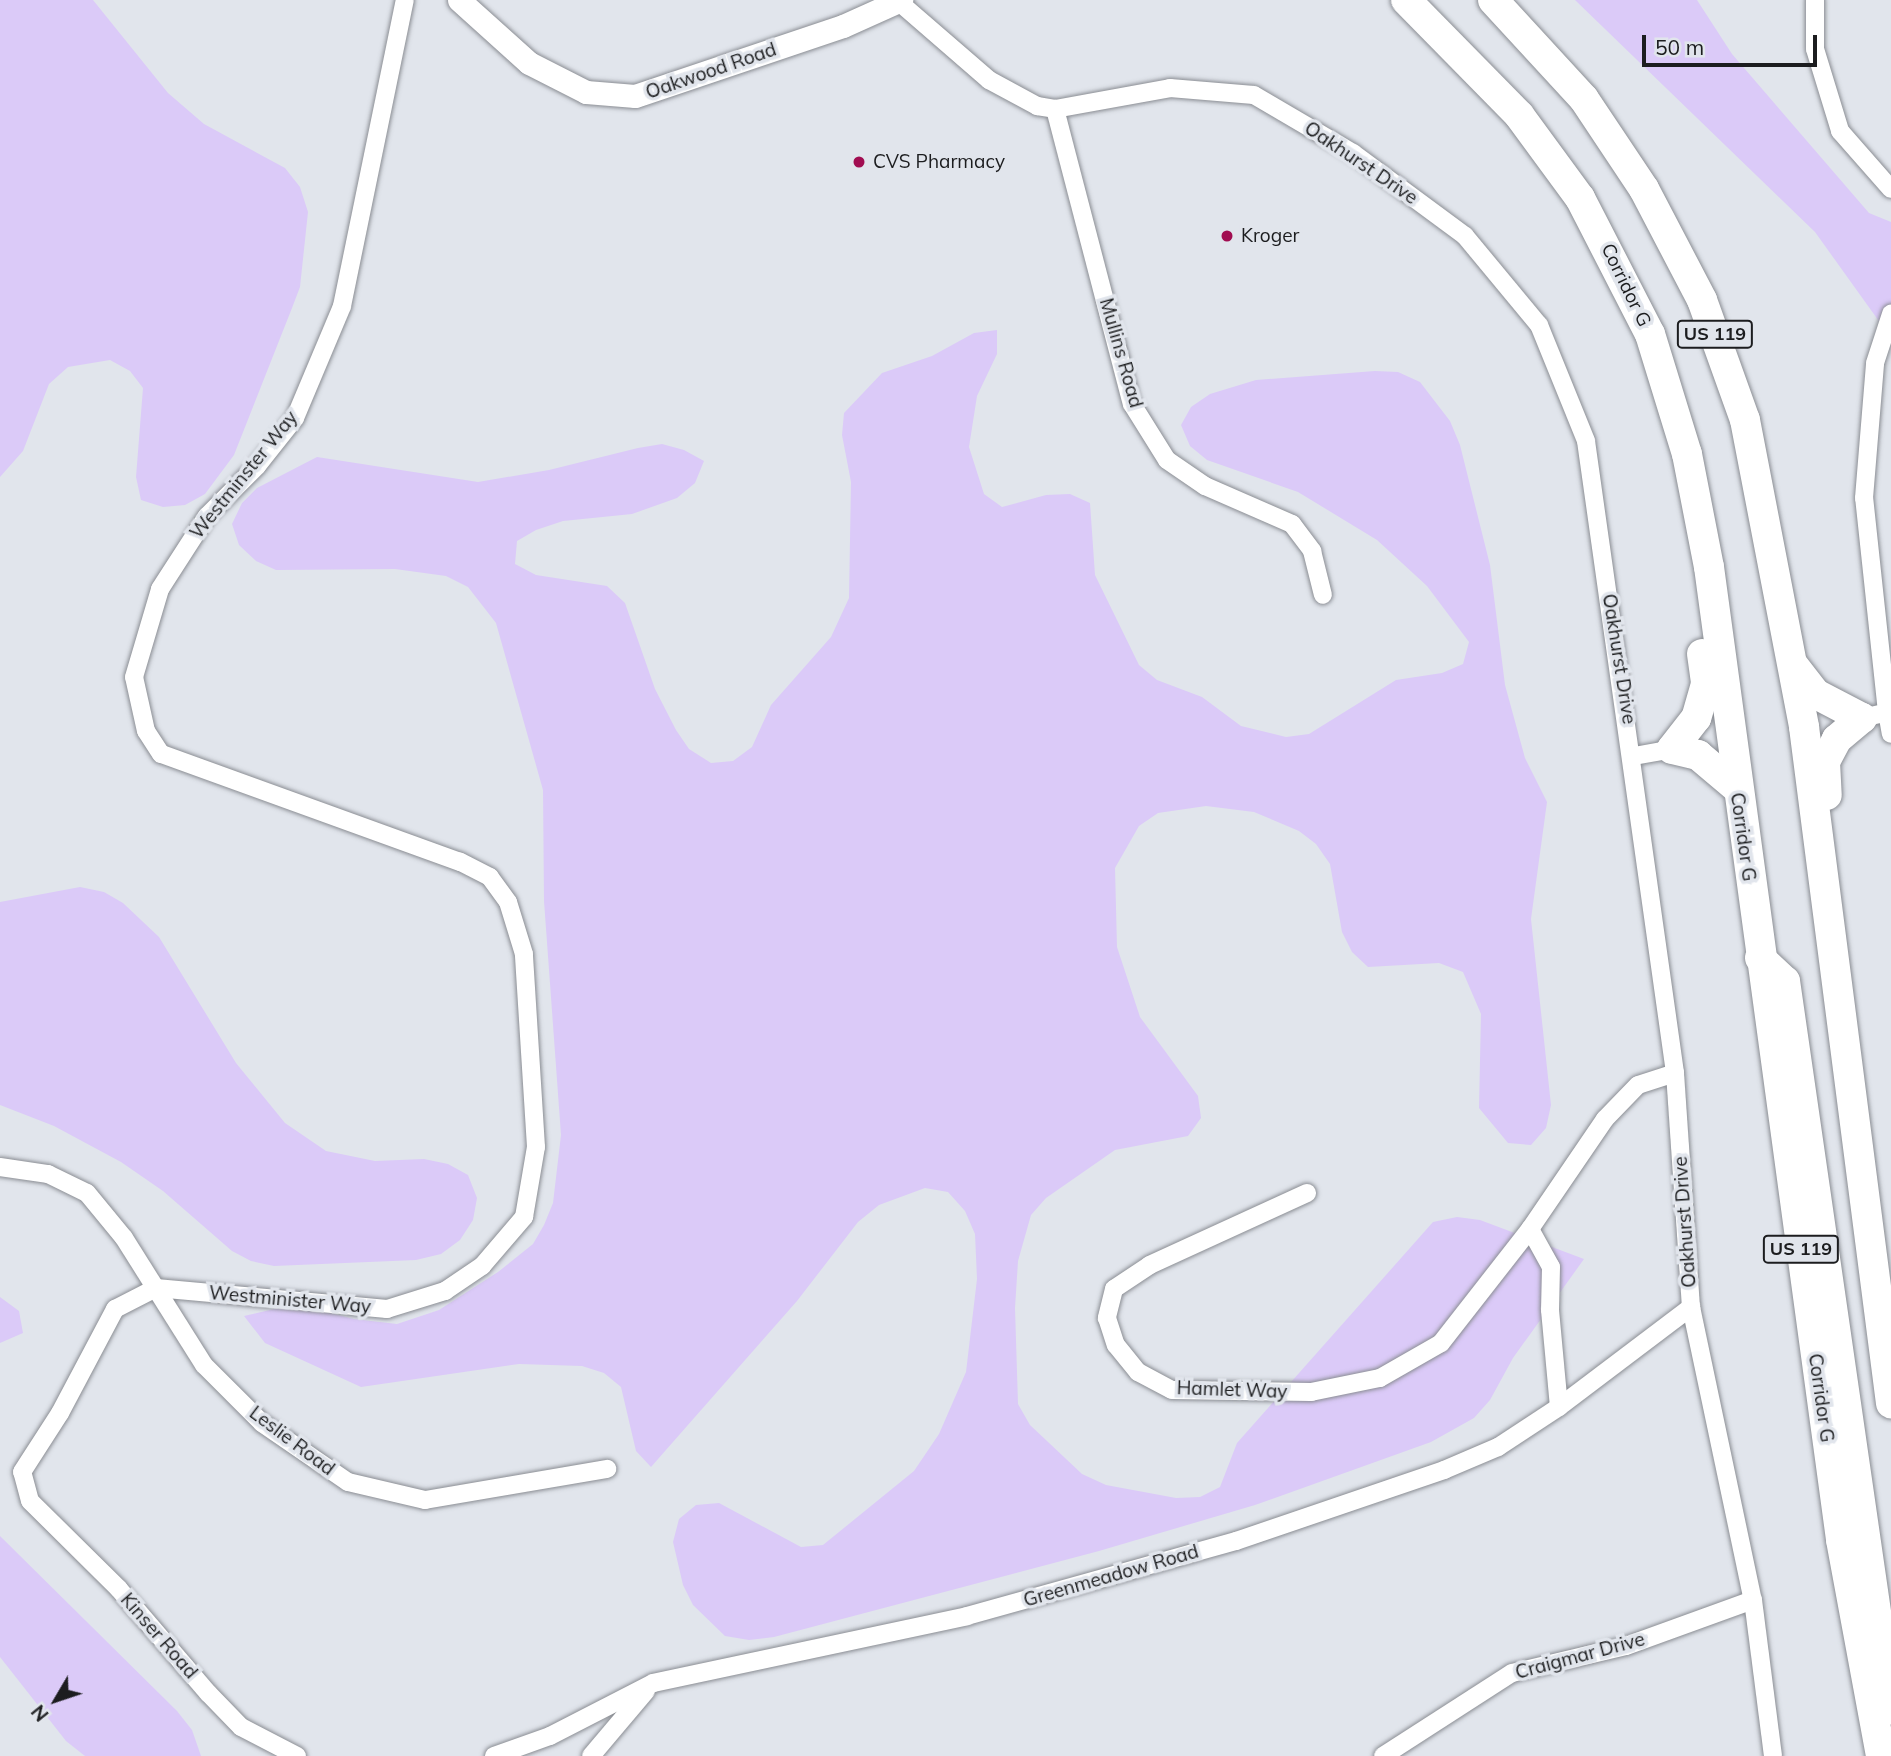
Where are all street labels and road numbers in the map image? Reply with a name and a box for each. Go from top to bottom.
street label: Oakwood Road [643,38,779,104]
street label: Oakhurst Drive [1300,117,1422,209]
street label: Corridor G [1596,240,1656,330]
street label: Mullins Road [1094,296,1148,410]
road number: US 119 [1676,320,1754,348]
street label: Westminster Way [185,406,303,544]
street label: Oakhurst Drive [1597,592,1641,726]
street label: Corridor G [1725,791,1761,883]
street label: Oakhurst Drive [1669,1156,1701,1288]
road number: US 119 [1762,1234,1840,1264]
street label: Westminister Way [208,1282,372,1318]
street label: Corridor G [1803,1352,1839,1444]
street label: Hamlet Way [1176,1377,1288,1403]
street label: Leslie Road [245,1402,339,1480]
street label: Greenmeadow Road [1021,1540,1201,1612]
street label: Kinser Road [116,1589,202,1683]
street label: Craigmar Drive [1513,1628,1647,1684]

